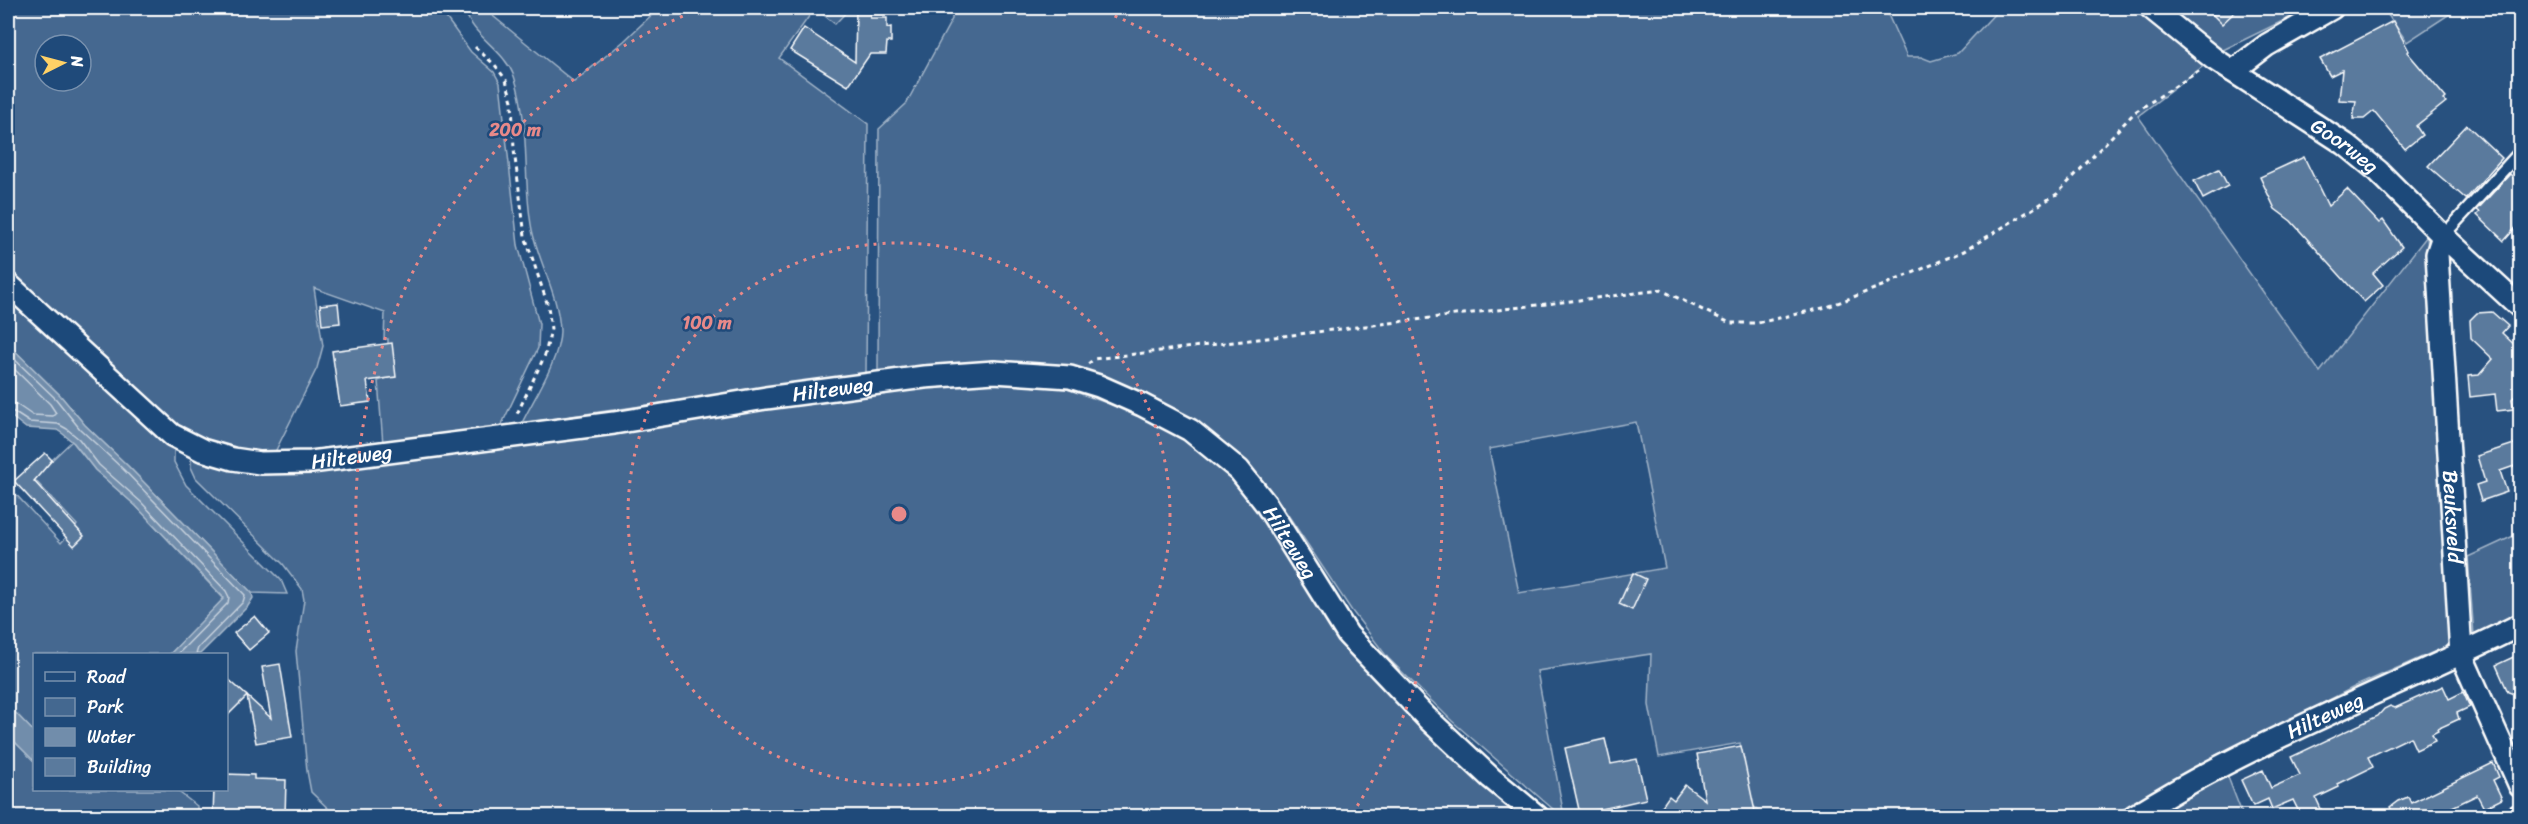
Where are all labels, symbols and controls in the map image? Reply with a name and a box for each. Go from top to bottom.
north arrow [33,33,93,93]
text: N [62,53,93,69]
street label: Goorweg [2302,107,2388,184]
text: 200 m [488,114,541,146]
text: 100 m [683,307,732,339]
street label: Hilteweg [790,365,876,413]
street label: Hilteweg [309,433,395,481]
street label: Beuksveld [2431,469,2475,566]
street label: Hilteweg [1252,498,1328,588]
centre of rings [889,504,909,524]
legend [33,653,228,791]
text: Road [87,661,127,693]
street label: Hilteweg [2280,681,2371,750]
text: Park [87,691,124,723]
text: Water [87,721,136,753]
text: Building [87,751,151,783]

